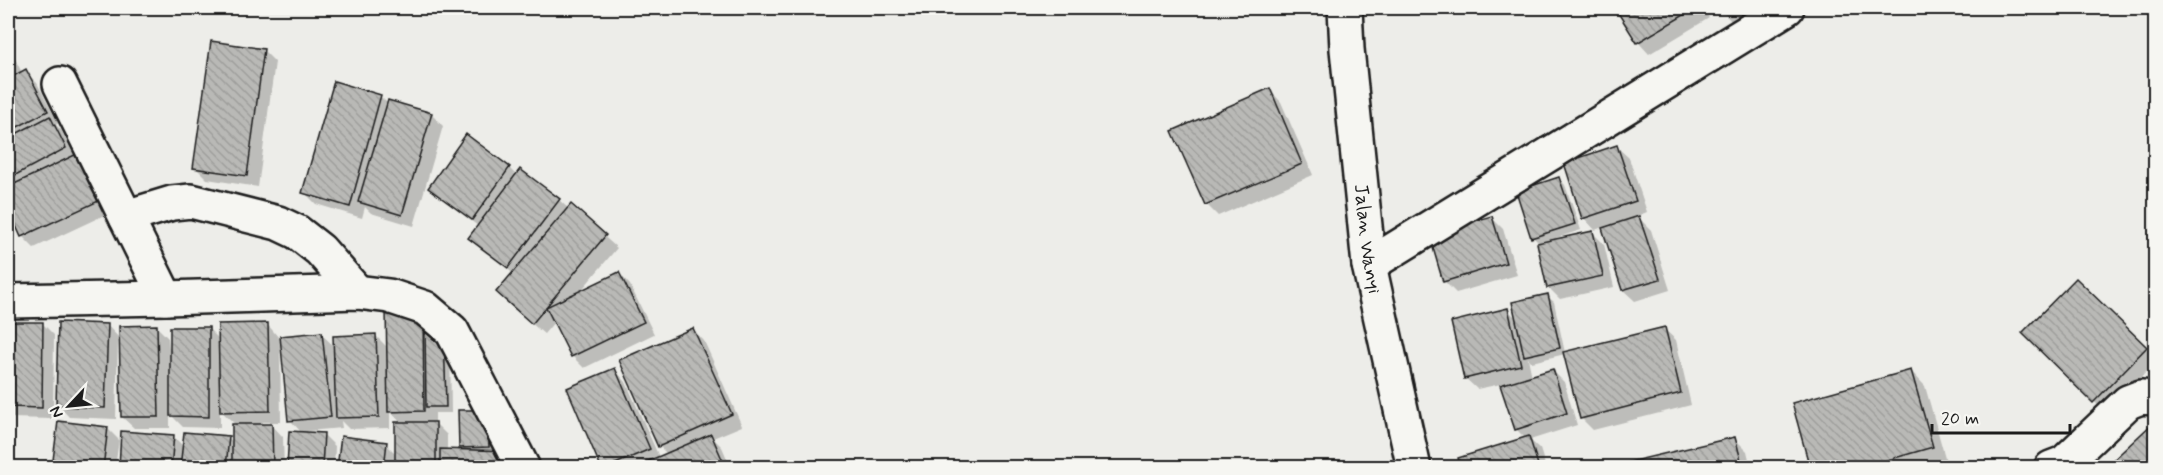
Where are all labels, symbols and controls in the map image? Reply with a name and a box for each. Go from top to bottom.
street label: Jalan Wanyi [1347,183,1388,296]
north arrow [39,376,99,436]
scale bar [1932,397,2070,435]
text: N [45,403,69,421]
text: 20 m [1941,407,1979,431]

